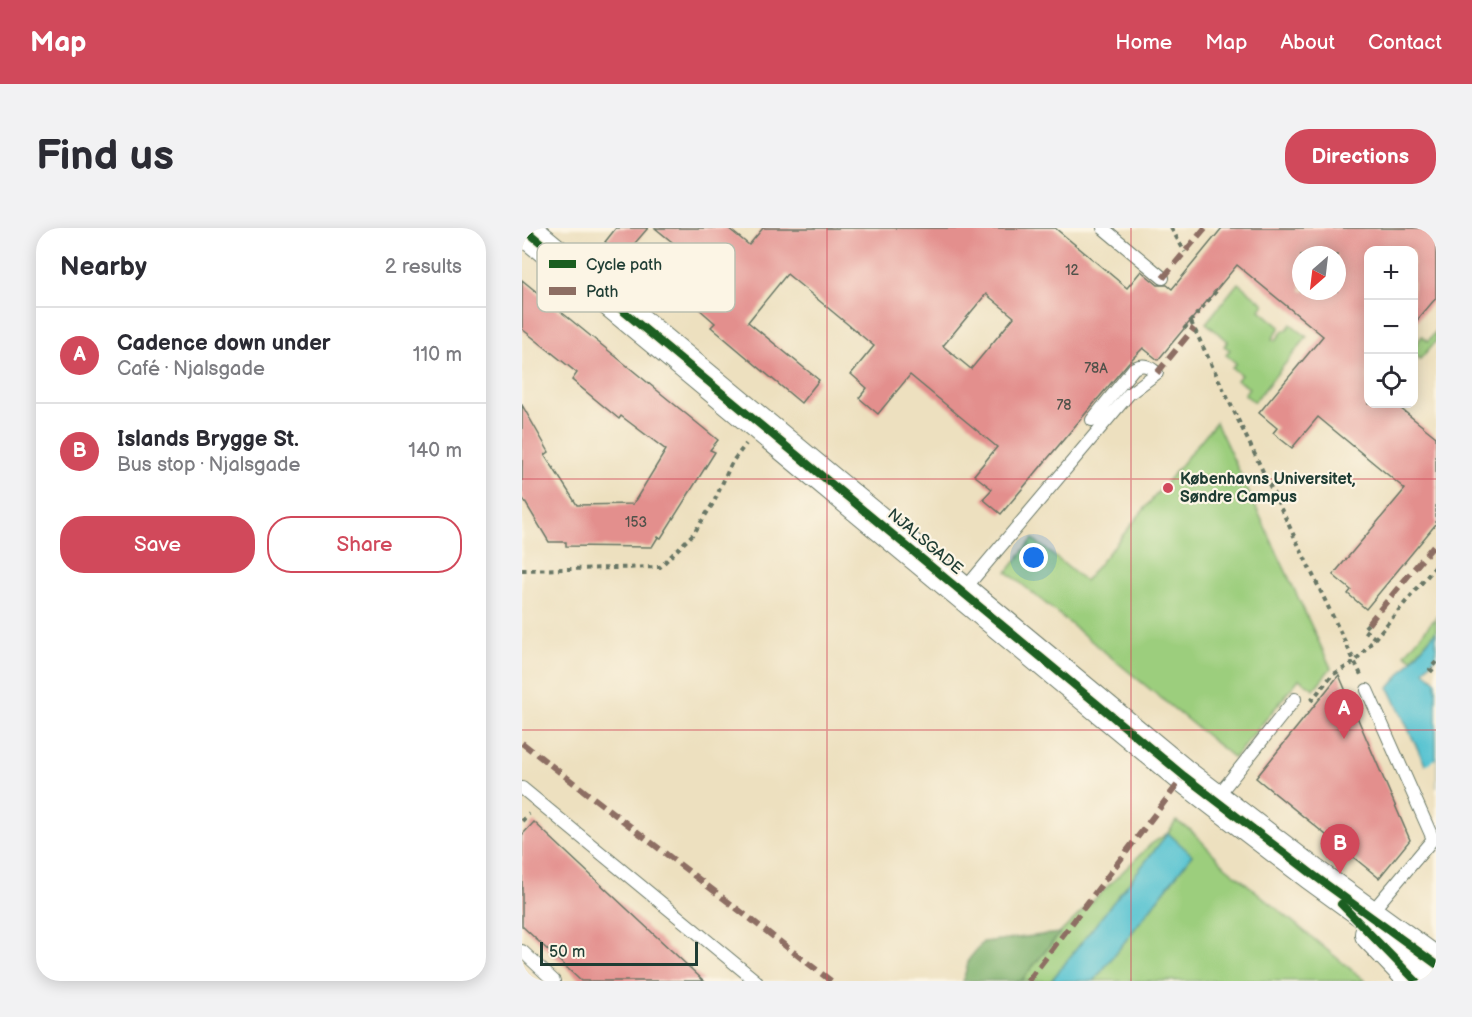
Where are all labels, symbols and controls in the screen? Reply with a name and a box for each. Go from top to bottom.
text: Map [30,26,86,59]
text: Home [1115,30,1172,55]
text: Map [1205,30,1247,55]
text: About [1280,30,1335,55]
text: Contact [1368,30,1442,55]
button: Directions [1285,129,1436,184]
text: Find us [36,131,174,182]
legend [537,243,735,312]
north arrow [1292,246,1346,300]
map controls [1364,246,1418,408]
button: + [1364,246,1418,300]
text: Nearby [60,252,147,283]
text: 2 results [385,255,462,279]
text: Cycle path [586,256,662,275]
house number: 12 [1065,262,1080,279]
text: Path [586,283,618,302]
button: − [1364,300,1418,354]
text: Cadence down under [117,330,331,357]
text: A [73,343,86,367]
text: 110 m [413,343,462,367]
button: locate [1364,354,1418,408]
text: Café · Njalsgade [117,357,265,381]
house number: 78A [1084,360,1108,377]
house number: 78 [1056,397,1072,414]
text: Islands Brygge St. [117,426,299,453]
text: B [72,439,87,463]
text: 140 m [408,439,462,463]
text: Bus stop · Njalsgade [117,453,300,477]
place label: Københavns Universitet, Søndre Campus [1180,470,1356,507]
marker: Københavns Universitet, Søndre Campus [1161,481,1175,495]
street label: NJALSGADE [884,505,966,579]
house number: 153 [625,514,647,531]
button: Save [60,516,255,573]
button: Share [267,516,462,573]
your location [1019,543,1048,572]
pin: A [1324,690,1364,739]
pin: B [1320,824,1360,874]
scale bar [540,939,698,966]
text: 50 m [549,943,585,962]

